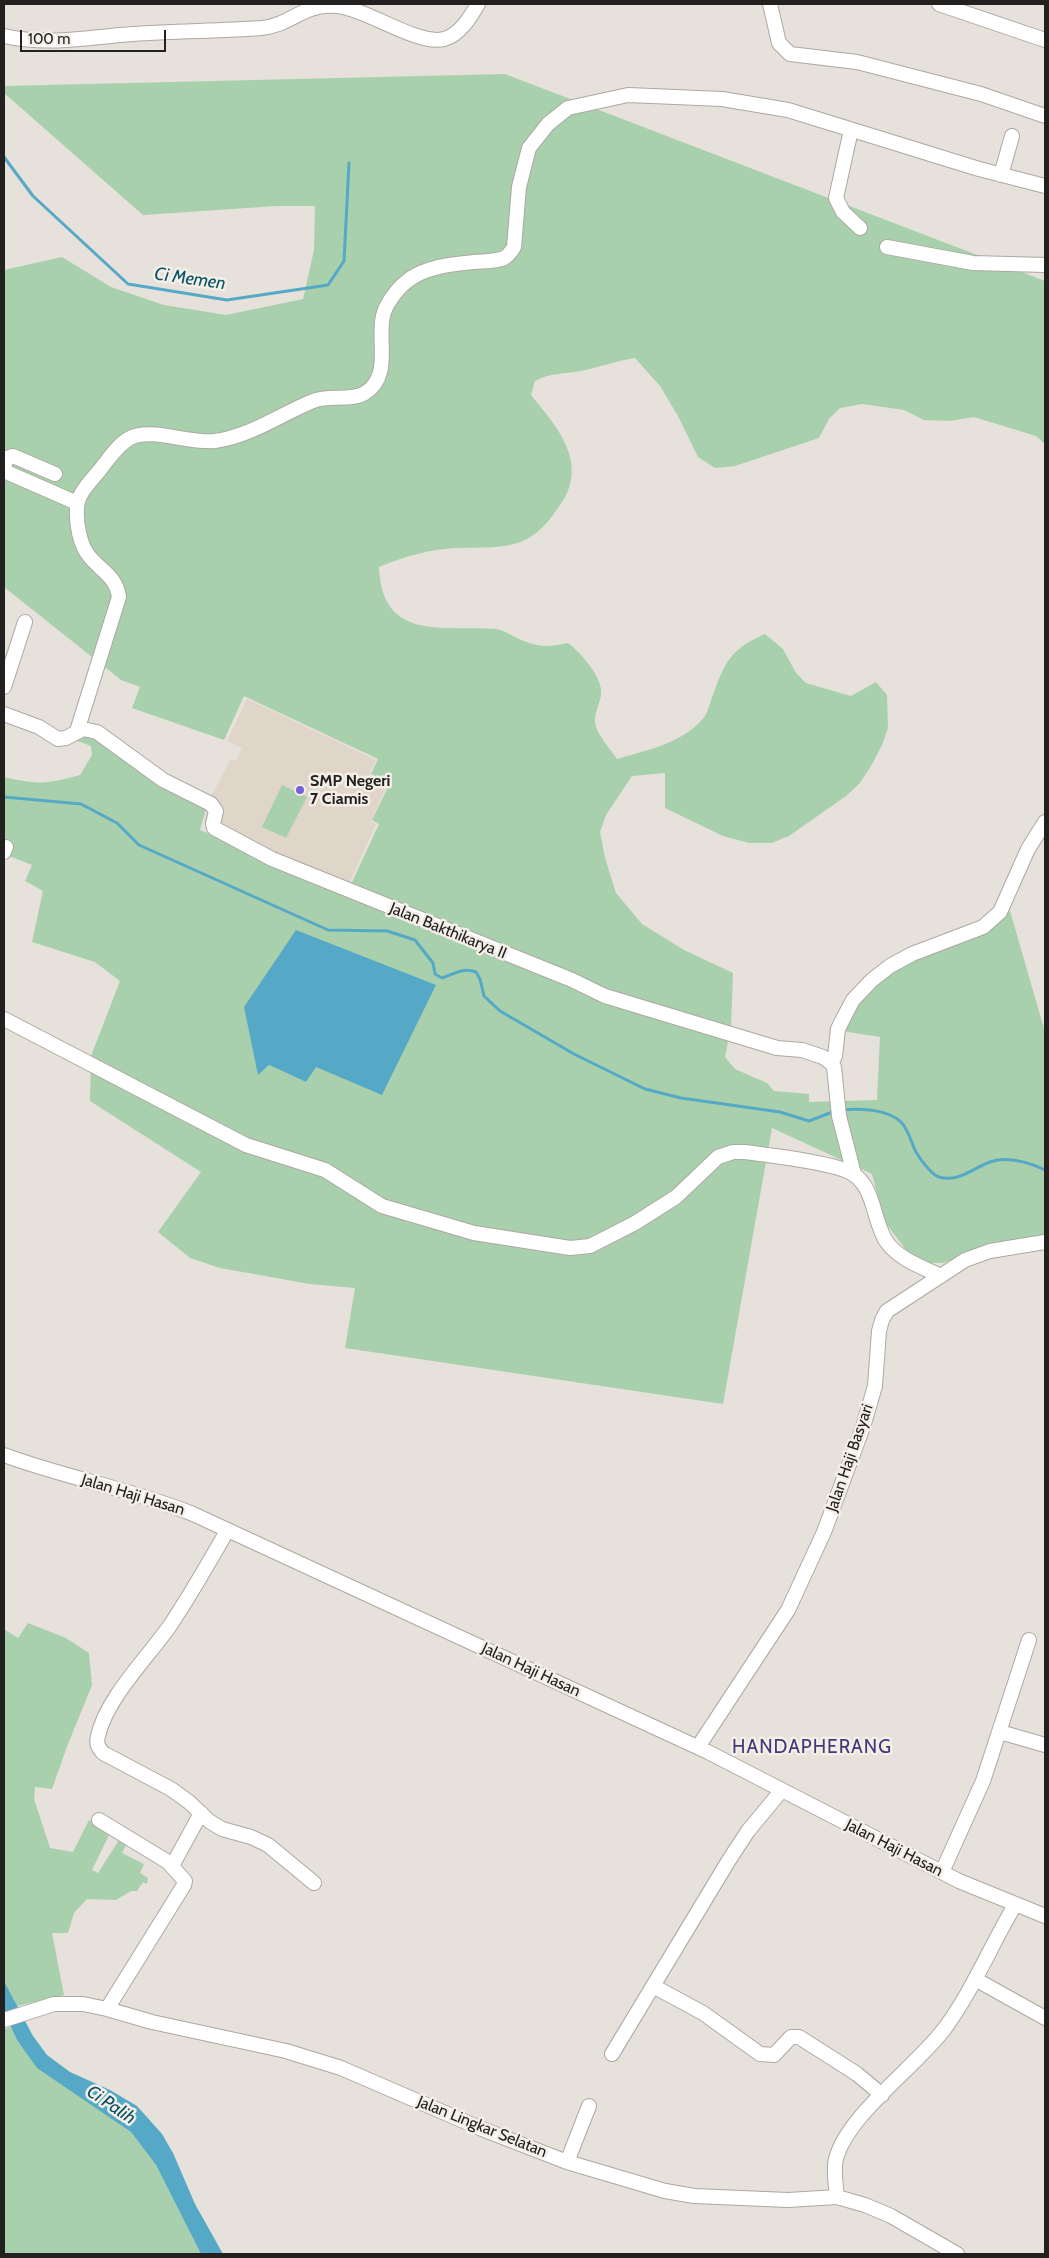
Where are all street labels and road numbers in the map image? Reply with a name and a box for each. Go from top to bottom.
street label: Jalan Bakthikarya II [387,899,509,963]
street label: Jalan Haji Basyari [823,1402,877,1514]
street label: Jalan Haji Hasan [79,1470,187,1520]
street label: Jalan Haji Hasan [479,1639,583,1701]
street label: Jalan Haji Hasan [842,1815,946,1881]
street label: Jalan Lingkar Selatan [414,2092,550,2162]

